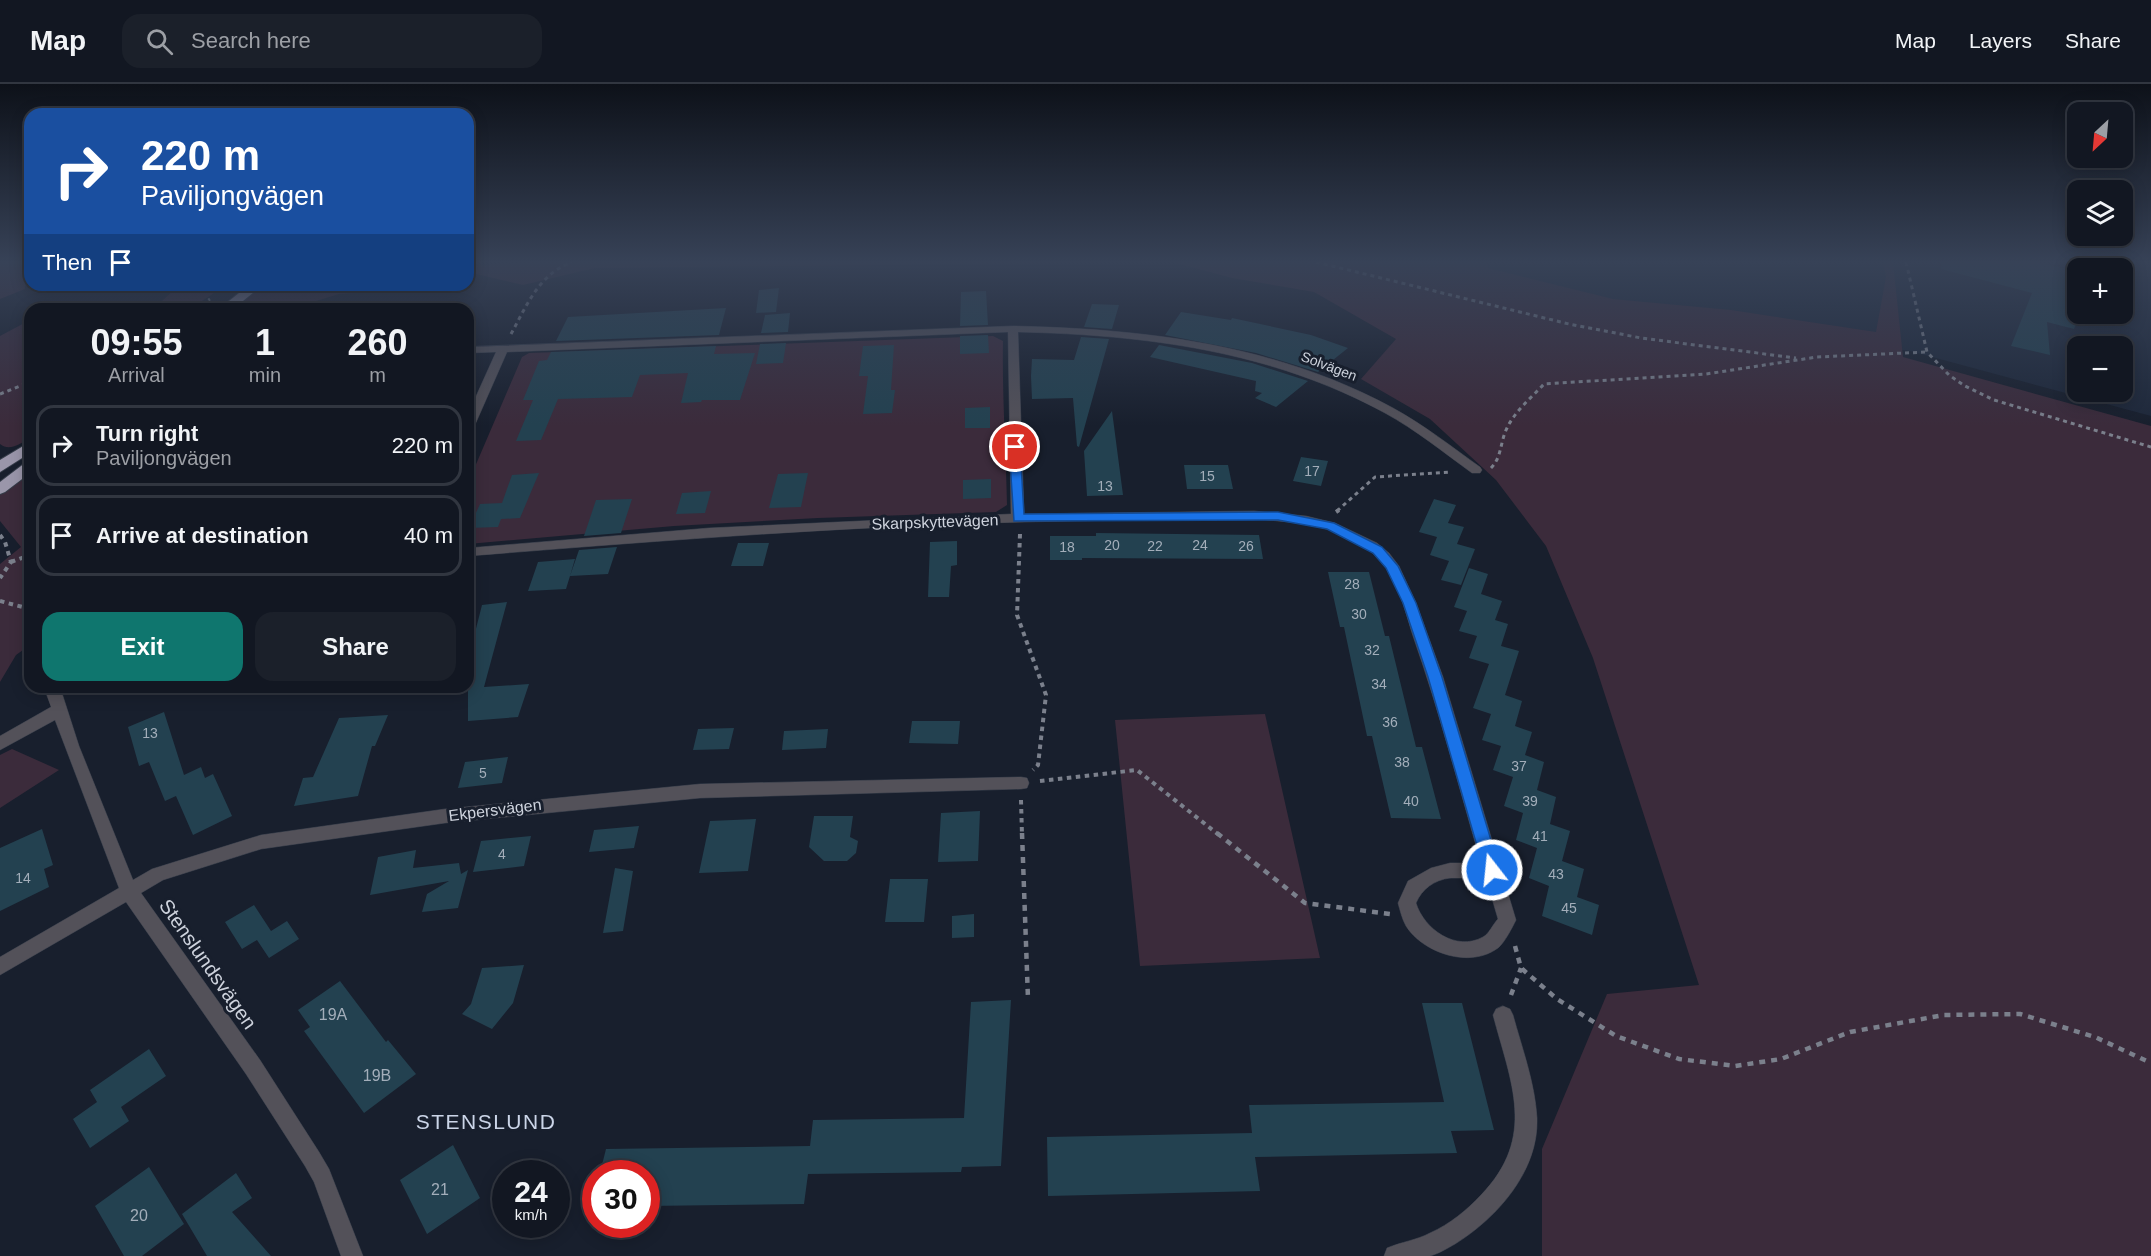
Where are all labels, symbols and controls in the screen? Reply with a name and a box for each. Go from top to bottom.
search box [122,14,542,68]
text: Map [30,25,86,56]
icon: search [143,25,176,58]
text: Search here [191,28,311,53]
text: Map [1895,29,1936,52]
text: Layers [1969,29,2032,52]
text: Share [2065,29,2121,52]
north arrow [2067,102,2133,168]
map controls [2067,102,2133,402]
icon: right [42,132,120,210]
text: 220 m [141,132,260,179]
button: layers [2067,180,2133,246]
text: Paviljongvägen [141,181,324,211]
icon: arrive [104,246,137,279]
text: Then [42,250,92,275]
button: + [2067,258,2133,324]
text: 09:55 [90,322,182,363]
text: 1 [255,322,275,363]
text: 260 [347,322,408,363]
button: − [2067,336,2133,402]
street label: Solvägen [1299,348,1359,384]
text: Arrival [108,364,165,386]
text: min [249,364,281,386]
text: m [369,364,386,386]
text: Turn right [96,421,198,446]
pin [989,421,1040,472]
icon: right [45,429,78,462]
icon: arrive [998,430,1031,463]
text: 220 m [392,433,453,458]
text: Paviljongvägen [96,447,232,469]
house number: 17 [1304,463,1320,479]
house number: 15 [1199,468,1215,484]
house number: 13 [1097,478,1113,494]
street label: Skarpskyttevägen [871,511,999,533]
icon: arrive [45,519,78,552]
text: Arrive at destination [96,523,309,548]
text: 40 m [404,523,453,548]
house number: 20 [1104,537,1120,553]
house number: 24 [1192,537,1208,553]
house number: 22 [1147,538,1163,554]
house number: 26 [1238,538,1254,554]
house number: 18 [1059,539,1075,555]
house number: 28 [1344,576,1360,592]
house number: 30 [1351,606,1367,622]
button: Exit [42,612,243,681]
button: Share [255,612,456,681]
house number: 32 [1364,642,1380,658]
house number: 34 [1371,676,1387,692]
house number: 36 [1382,714,1398,730]
house number: 13 [142,725,158,741]
house number: 38 [1394,754,1410,770]
house number: 37 [1511,758,1527,774]
house number: 5 [479,765,487,781]
house number: 40 [1403,793,1419,809]
house number: 39 [1522,793,1538,809]
street label: Ekpersvägen [448,796,542,824]
house number: 41 [1532,828,1548,844]
position arrow [1460,838,1524,902]
house number: 4 [498,846,506,862]
house number: 43 [1548,866,1564,882]
house number: 14 [15,870,31,886]
street label: Stenslundsvägen [155,895,261,1033]
house number: 45 [1561,900,1577,916]
house number: 19A [319,1006,348,1023]
house number: 19B [363,1067,391,1084]
district label: STENSLUND [416,1110,556,1133]
speed limit sign: 30 [582,1160,660,1238]
text: 24 [514,1175,548,1208]
house number: 21 [431,1181,449,1198]
text: km/h [515,1206,547,1223]
house number: 20 [130,1207,148,1224]

